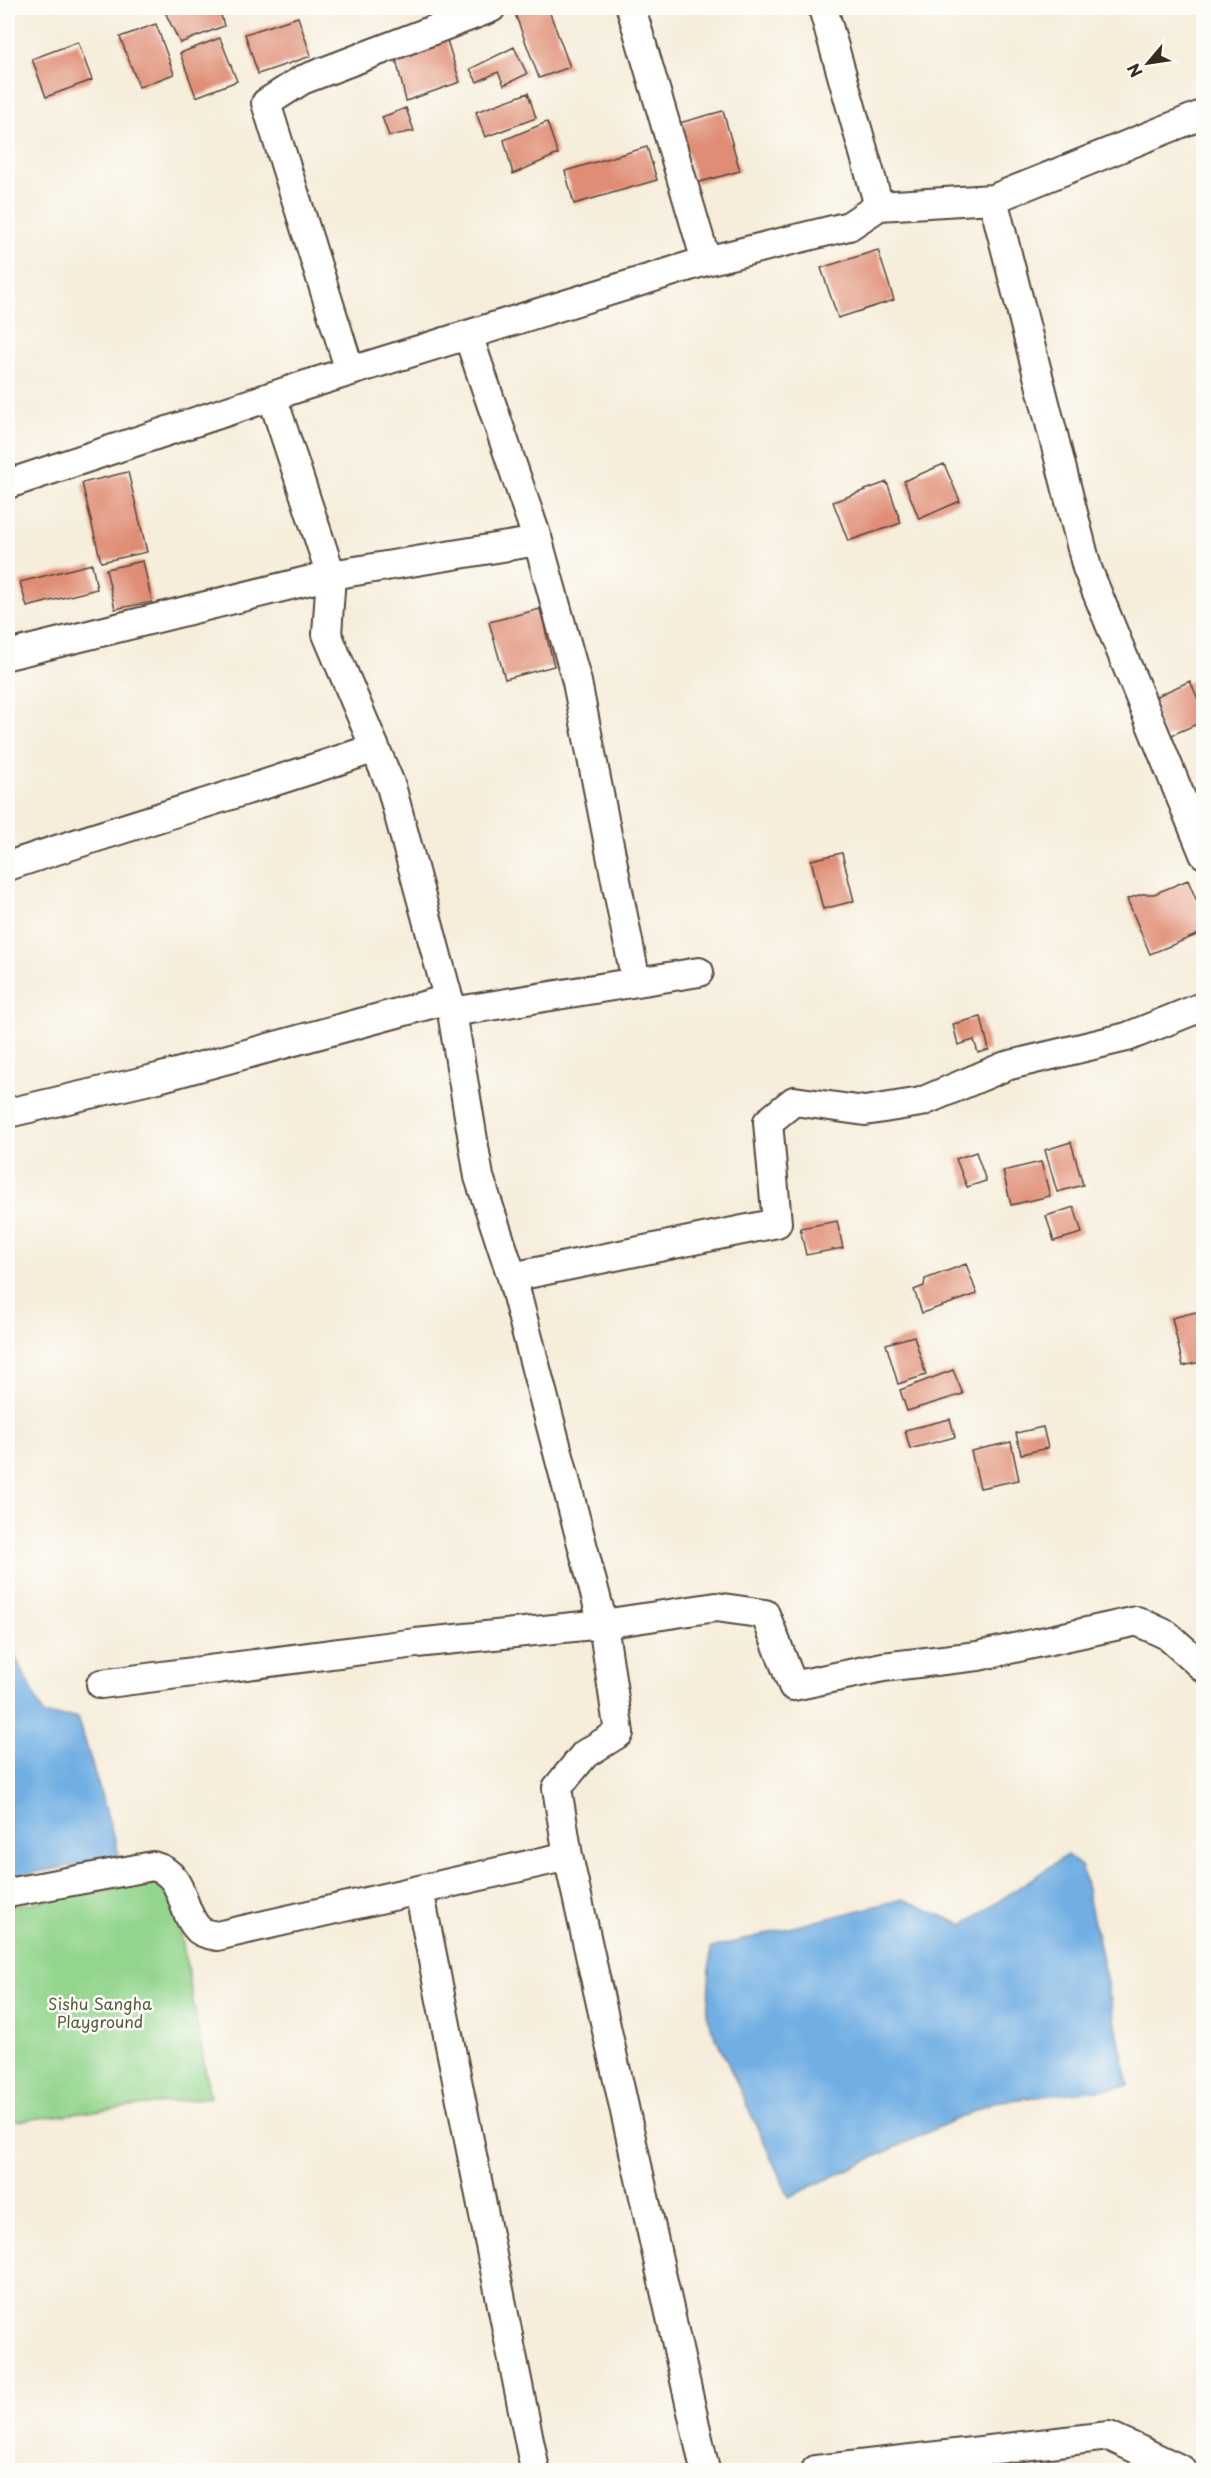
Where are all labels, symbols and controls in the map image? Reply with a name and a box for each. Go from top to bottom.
north arrow [1118,33,1178,93]
text: N [1120,59,1148,82]
park label: Sishu Sangha Playground [48,1991,152,2033]

